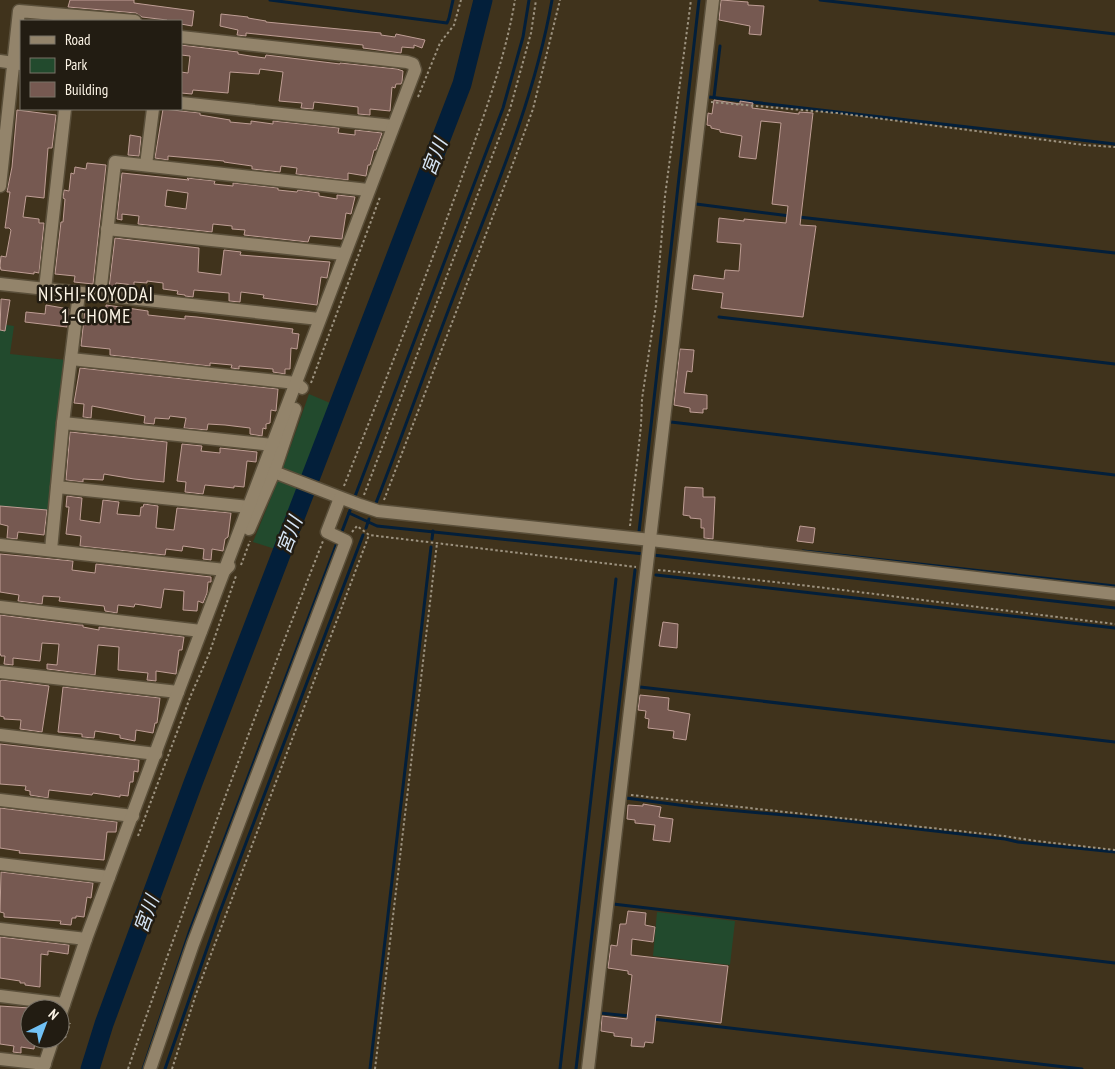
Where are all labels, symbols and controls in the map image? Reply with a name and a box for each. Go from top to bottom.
legend [20,20,182,110]
text: Road [65,30,91,49]
text: Park [65,55,87,74]
text: Building [65,80,108,99]
water label: 宮川 [416,133,453,179]
district label: NISHI-KOYODAI 1-CHOME [38,282,154,328]
water label: 宮川 [271,511,308,557]
water label: 宮川 [128,890,164,936]
north arrow [20,999,70,1049]
text: N [45,1005,63,1024]

